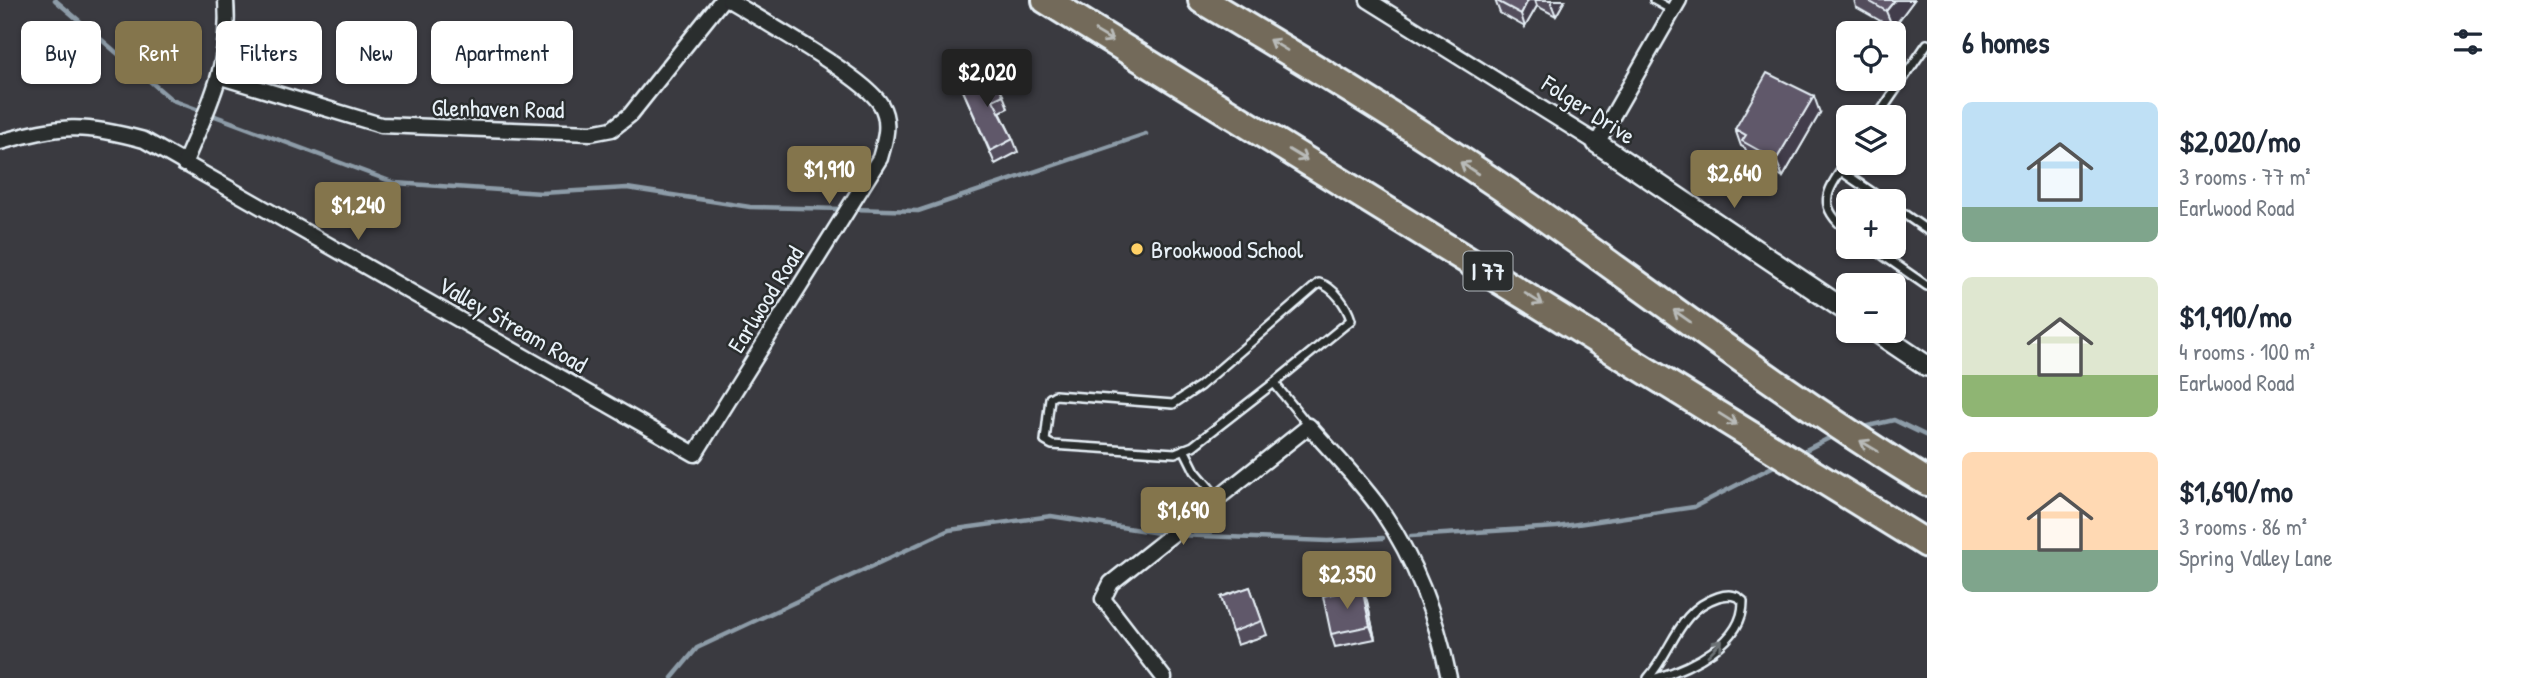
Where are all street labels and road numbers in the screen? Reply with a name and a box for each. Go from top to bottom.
street label: Folger Drive [1535,66,1642,151]
street label: Glenhaven Road [431,91,565,125]
street label: Earlwood Road [720,240,810,358]
road number: I 77 [1464,252,1512,290]
street label: Valley Stream Road [433,268,593,380]

